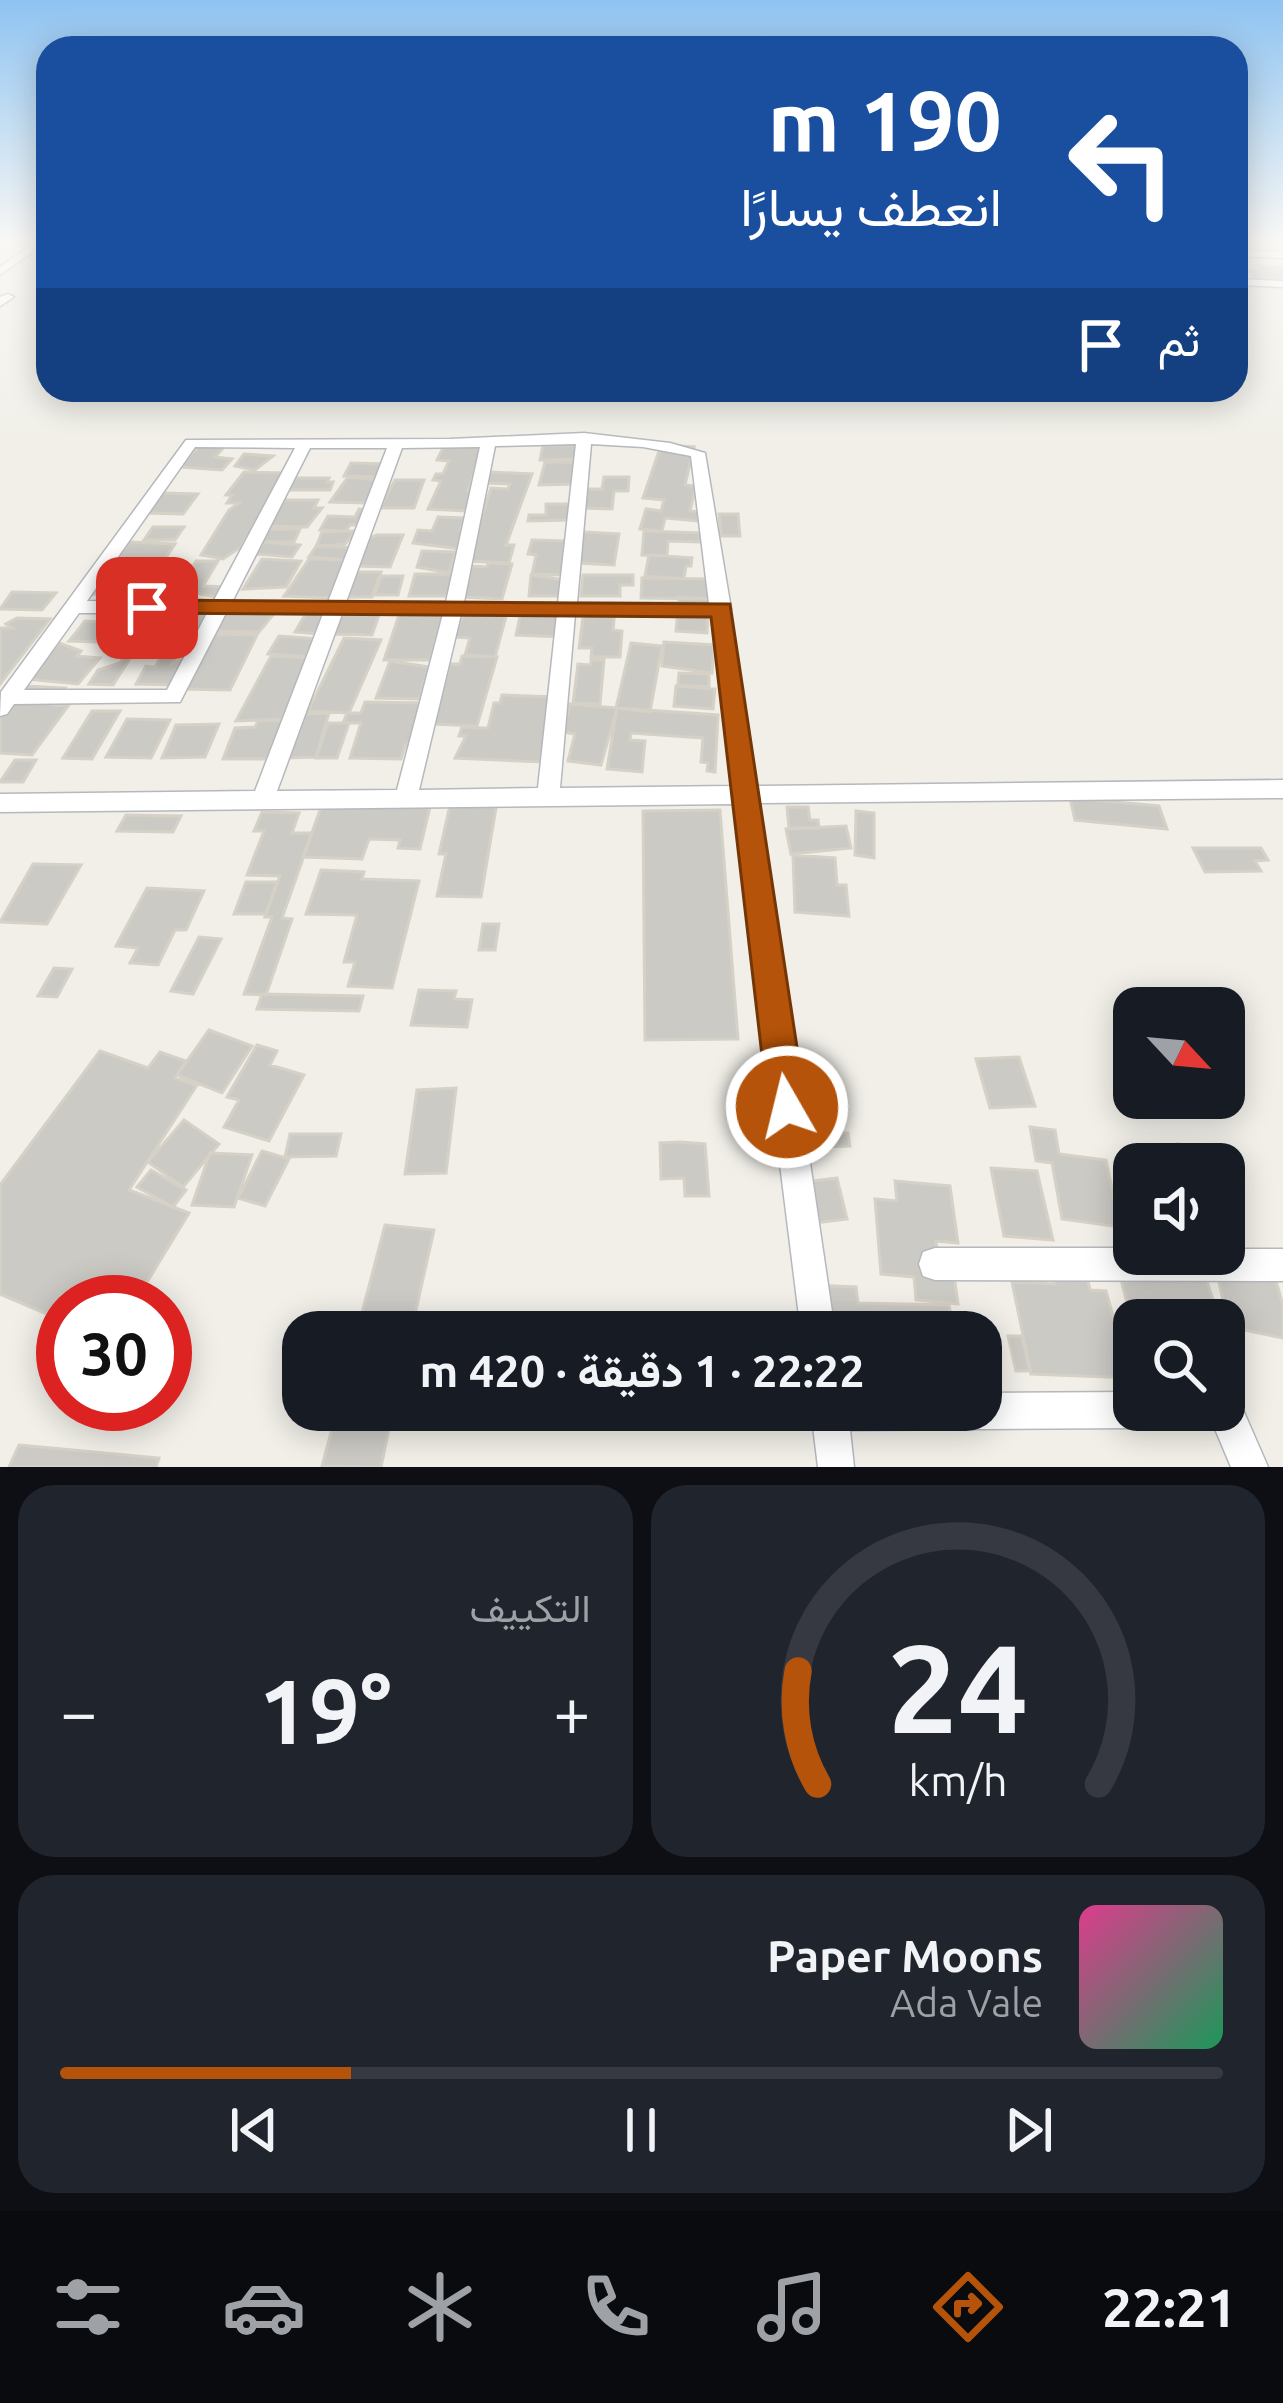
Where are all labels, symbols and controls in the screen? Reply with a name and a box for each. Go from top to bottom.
text: 190 m [768,73,1002,167]
icon: left [1044,84,1200,240]
text: انعطف يسارًا [740,176,1002,236]
icon: arrive [1068,312,1134,378]
text: ثم [1158,314,1200,365]
pin [96,557,198,659]
icon: arrive [114,575,180,641]
north arrow [1113,987,1245,1119]
map controls [1113,987,1245,1431]
position arrow [724,1044,850,1170]
button: sound [1113,1143,1245,1275]
speed limit sign: 30 [36,1275,192,1431]
button: search [1113,1299,1245,1431]
text: 22:22 · 1 دقيقة · 420 m [419,1345,865,1396]
text: التكييف [470,1586,591,1629]
text: 24 [887,1617,1028,1757]
text: 19° [259,1660,392,1761]
text: − [60,1674,97,1748]
text: + [553,1674,590,1748]
text: km/h [908,1756,1007,1804]
text: Paper Moons [767,1930,1043,1981]
text: Ada Vale [890,1981,1043,2024]
icon: previous [221,2097,287,2163]
icon: pause [608,2097,674,2163]
icon: next [996,2097,1062,2163]
icon: filters [46,2265,130,2349]
icon: car [222,2265,306,2349]
icon: climate [398,2265,482,2349]
icon: phone [574,2265,658,2349]
icon: music [750,2265,834,2349]
icon: directions [926,2265,1010,2349]
text: 22:21 [1102,2277,1237,2337]

